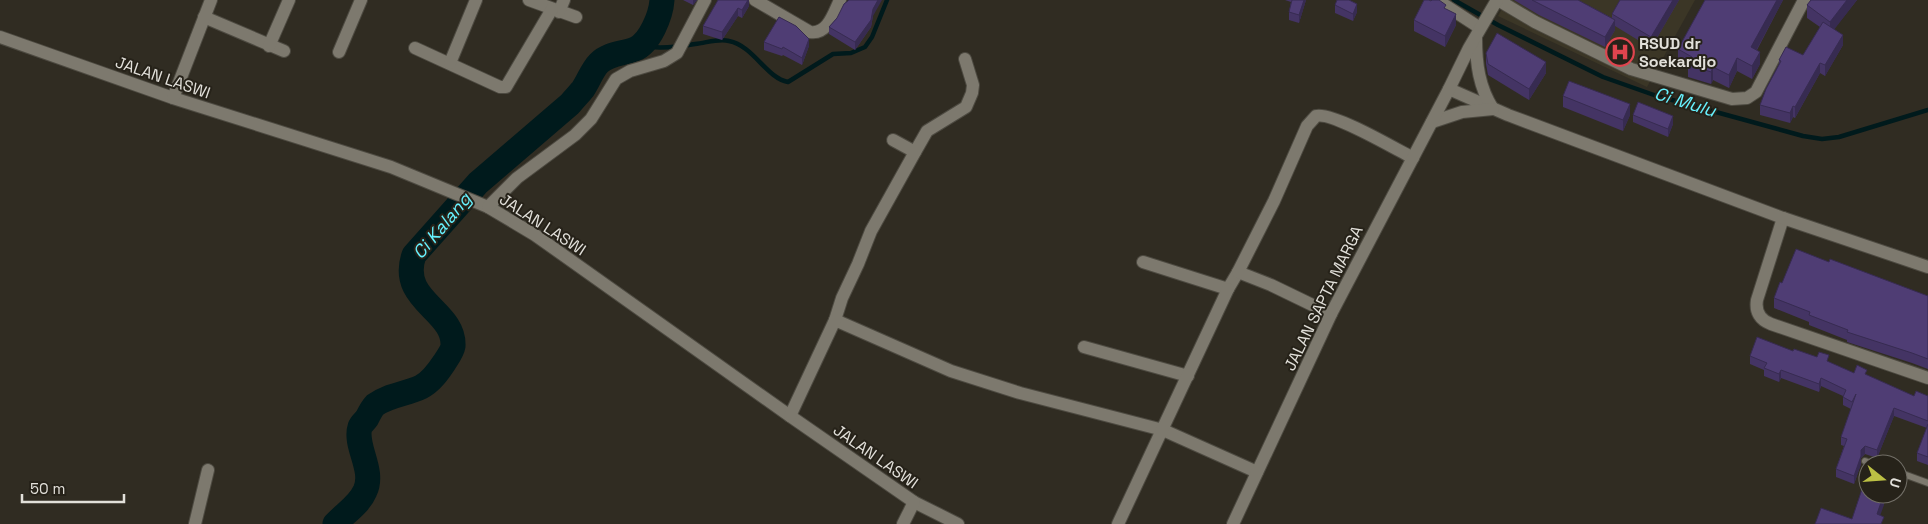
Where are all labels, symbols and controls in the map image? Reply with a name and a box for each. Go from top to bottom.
place label: RSUD dr Soekardjo [1639,33,1716,72]
hospital icon: RSUD dr Soekardjo [1605,37,1635,67]
street label: JALAN LASWI [113,51,213,104]
water label: Ci Mulu [1652,81,1719,122]
water label: Ci Kalang [407,187,477,263]
street label: JALAN LASWI [495,189,590,260]
street label: JALAN SAPTA MARGA [1279,222,1368,374]
street label: JALAN LASWI [829,419,922,493]
north arrow [1858,454,1908,504]
scale bar [22,472,125,504]
text: U [1885,476,1905,490]
text: 50 m [30,479,65,498]

